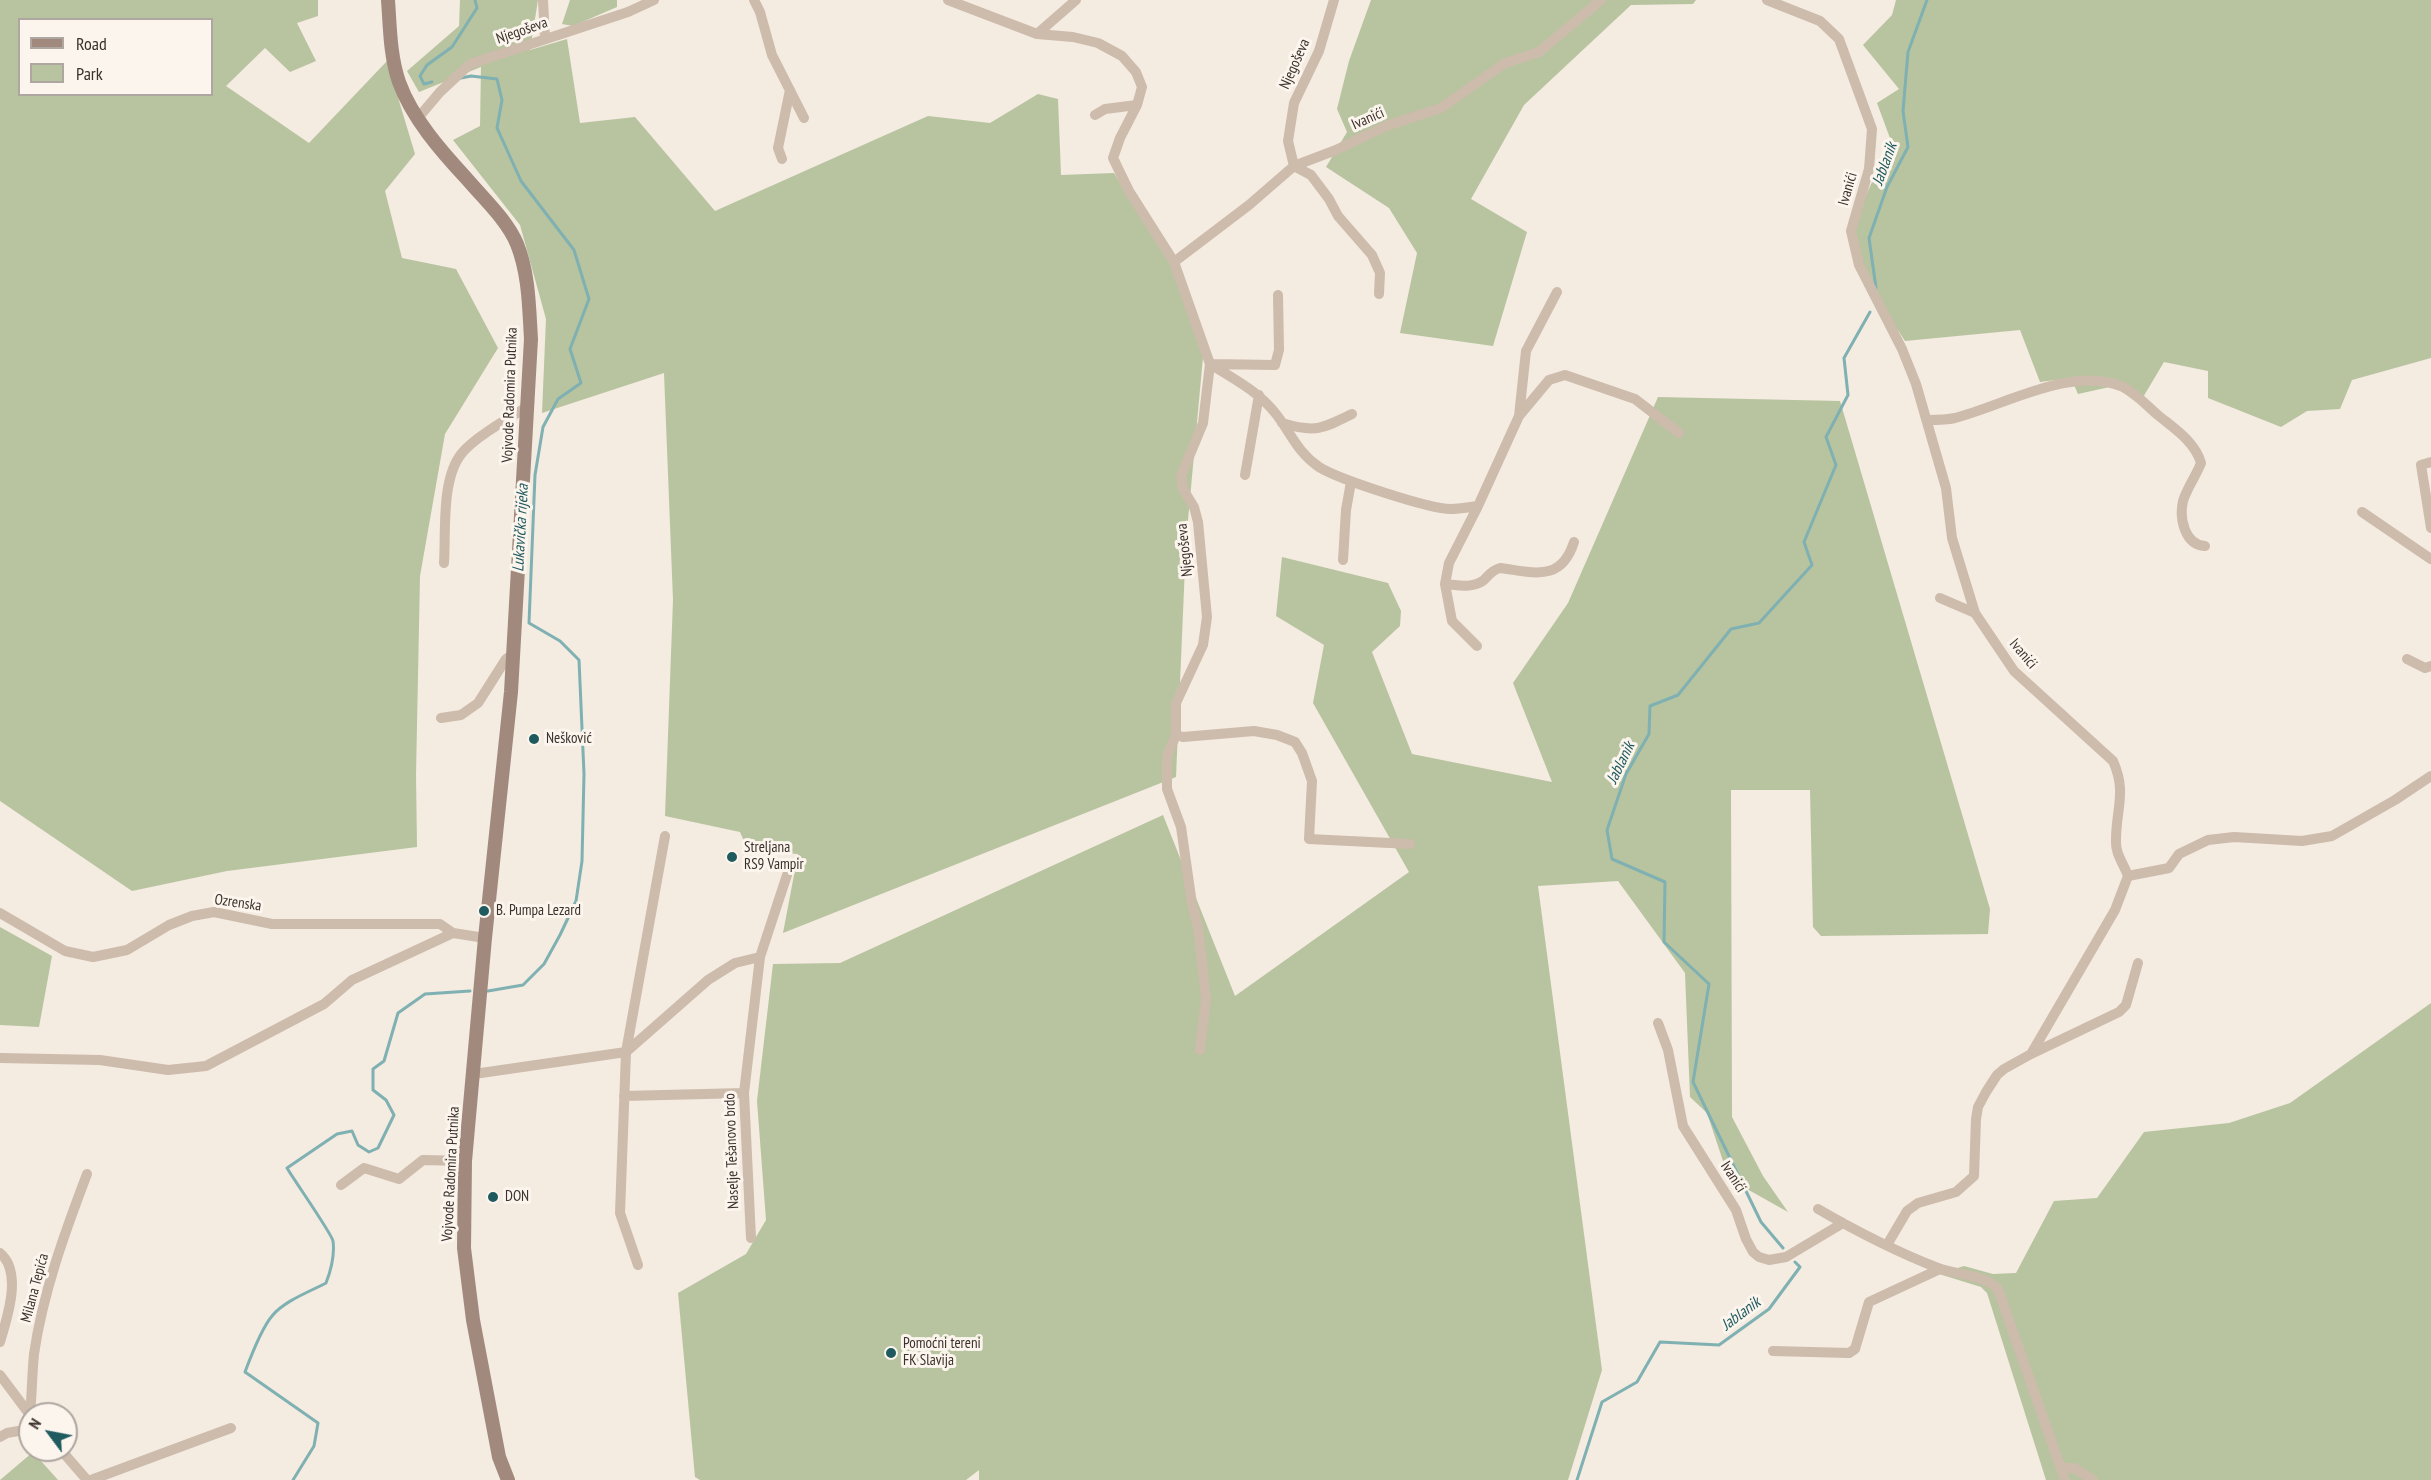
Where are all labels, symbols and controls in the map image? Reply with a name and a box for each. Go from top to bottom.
street label: Njegoševa [494,14,550,48]
legend [18,18,213,96]
text: Road [76,32,107,55]
street label: Njegoševa [1276,36,1314,92]
text: Park [76,62,103,85]
street label: Ivanići [1349,104,1387,134]
water label: Jablanik [1868,140,1902,188]
street label: Ivanići [1835,170,1861,208]
street label: Vojvode Radomira Putnika [499,327,521,463]
water label: Lukavička rijeka [509,484,533,572]
street label: Njegoševa [1173,523,1197,577]
street label: Ivanići [2005,635,2041,673]
place label: Nešković [546,730,592,748]
marker: Nešković [527,732,541,746]
water label: Jablanik [1603,739,1639,787]
place label: Streljana RS9 Vampir [744,839,804,874]
marker: Streljana RS9 Vampir [725,850,739,864]
street label: Ozrenska [213,891,263,915]
place label: B. Pumpa Lezard [496,902,581,920]
marker: B. Pumpa Lezard [477,904,491,918]
street label: Naselje Tešanovo brdo [721,1093,743,1209]
street label: Vojvode Radomira Putnika [438,1106,464,1242]
street label: Ivanići [1716,1158,1750,1196]
place label: DON [505,1188,529,1206]
marker: DON [486,1190,500,1204]
street label: Milana Tepića [17,1252,53,1324]
water label: Jablanik [1718,1293,1764,1335]
place label: Pomoćni tereni FK Slavija [903,1335,981,1370]
marker: Pomoćni tereni FK Slavija [884,1346,898,1360]
north arrow [18,1402,78,1462]
text: N [24,1415,45,1432]

